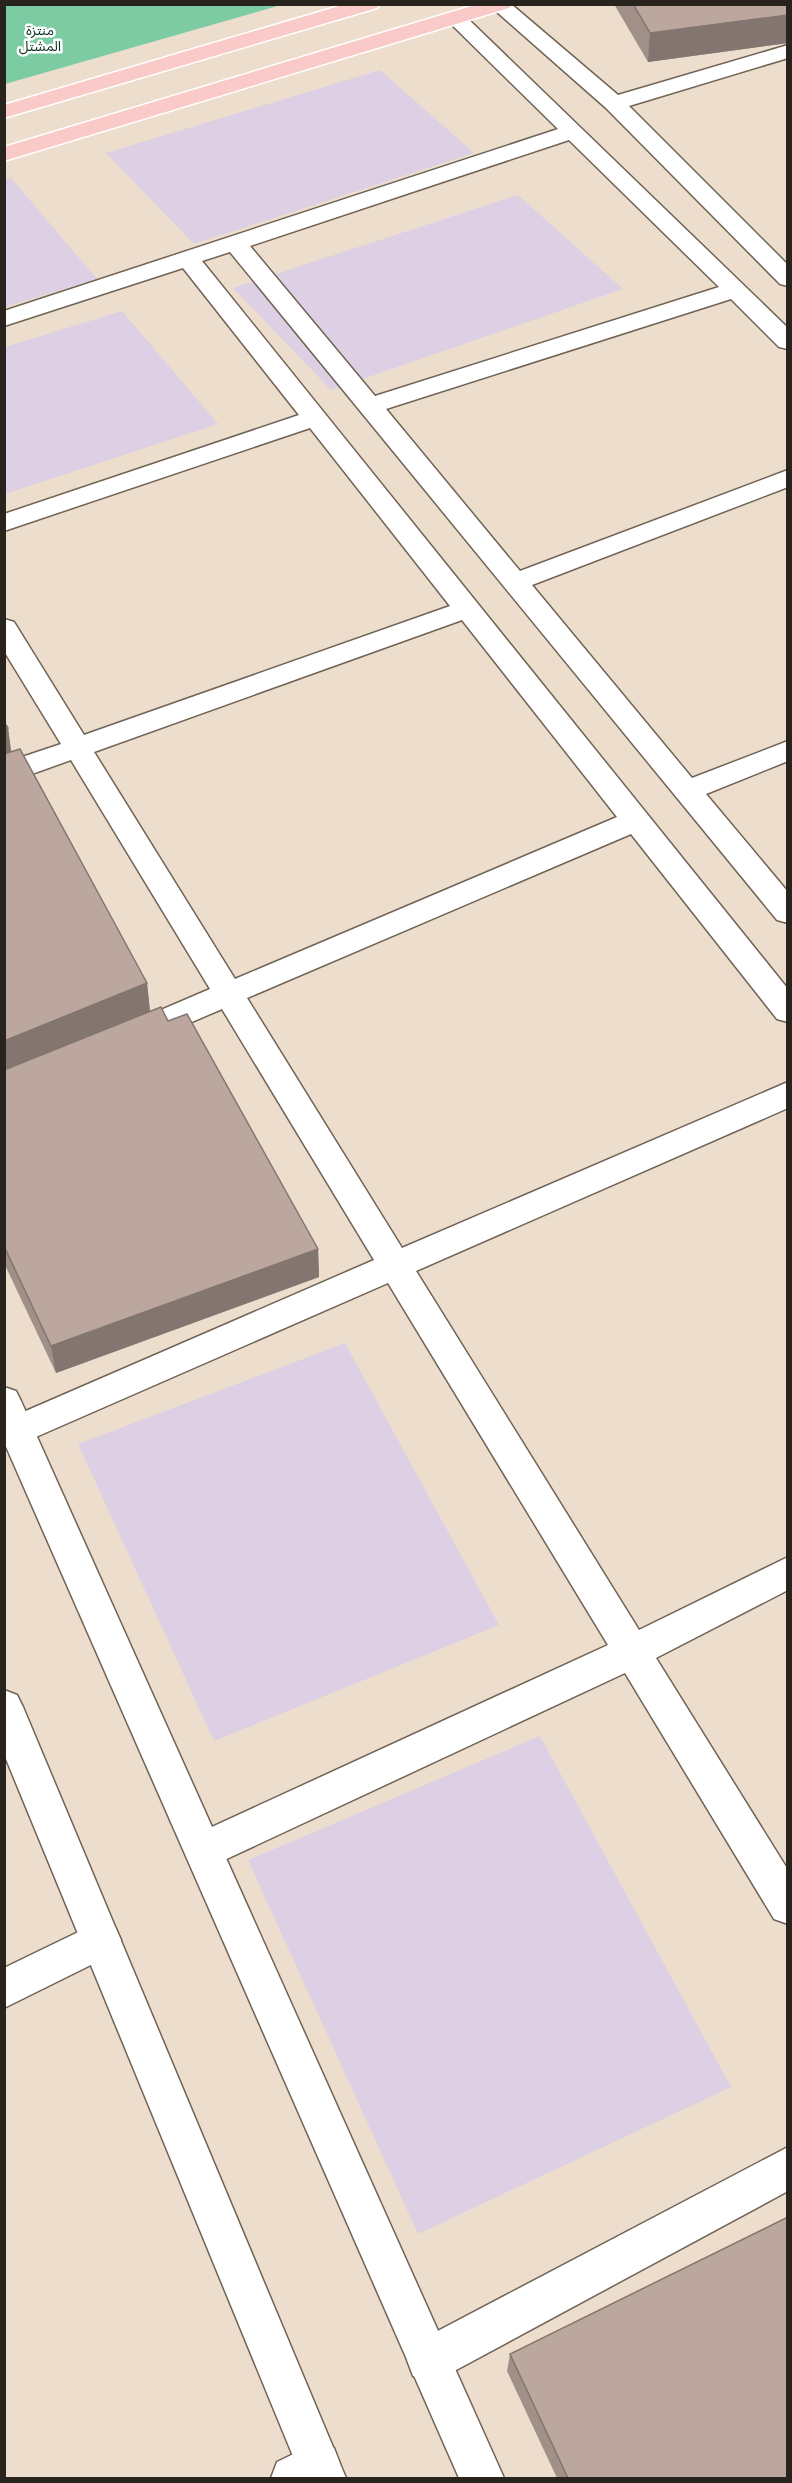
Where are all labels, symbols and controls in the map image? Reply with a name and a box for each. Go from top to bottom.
park label: منتزة المشتل [19,21,61,55]

